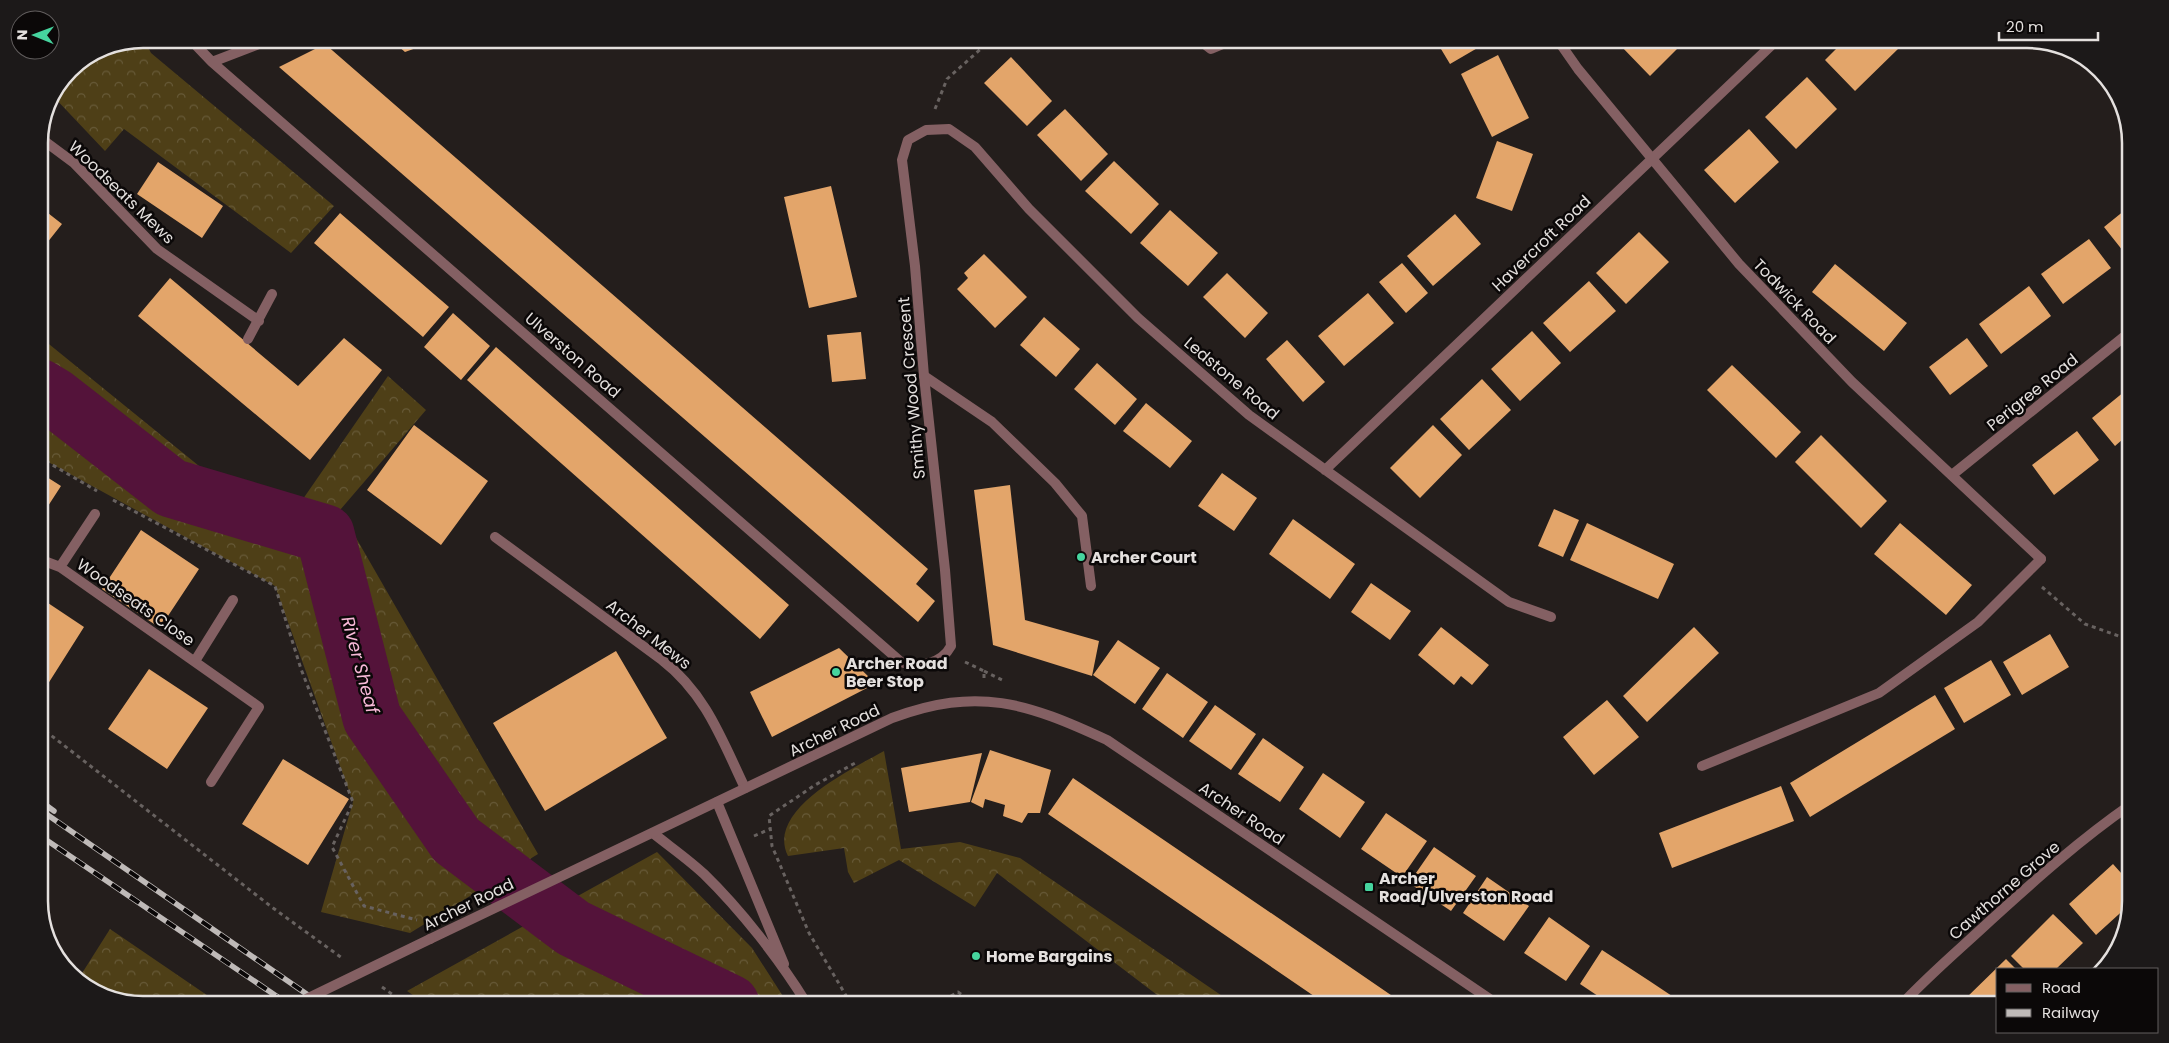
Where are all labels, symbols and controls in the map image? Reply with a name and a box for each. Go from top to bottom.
north arrow [10,10,60,60]
scale bar [1999,10,2098,42]
text: 20 m [2006,16,2044,37]
text: N [12,29,32,40]
street label: Woodseats Mews [63,136,180,249]
street label: Havercroft Road [1487,190,1596,297]
street label: Todwick Road [1748,254,1841,349]
street label: Smithy Wood Crescent [892,296,931,480]
street label: Ulverston Road [520,307,626,403]
street label: Ledstone Road [1179,332,1284,425]
street label: Perigree Road [1982,348,2083,436]
place label: Archer Court [1091,546,1197,569]
marker: Archer Court [1075,551,1087,563]
street label: Woodseats Close [72,553,199,652]
street label: Archer Mews [601,594,696,675]
water label: River Sheaf [335,613,386,717]
place label: Archer Road Beer Stop [846,652,948,693]
marker: Archer Road Beer Stop [830,666,842,678]
street label: Archer Road [785,699,884,762]
street label: Archer Road [1194,776,1289,850]
street label: Cawthorne Grove [1944,836,2065,945]
place label: Archer Road/Ulverston Road [1379,867,1553,908]
street label: Archer Road [419,873,518,936]
marker: Archer Road/Ulverston Road [1363,881,1375,893]
place label: Home Bargains [986,945,1113,968]
marker: Home Bargains [970,950,982,962]
legend [1996,968,2159,1033]
text: Road [2042,977,2081,998]
text: Railway [2042,1002,2100,1023]

